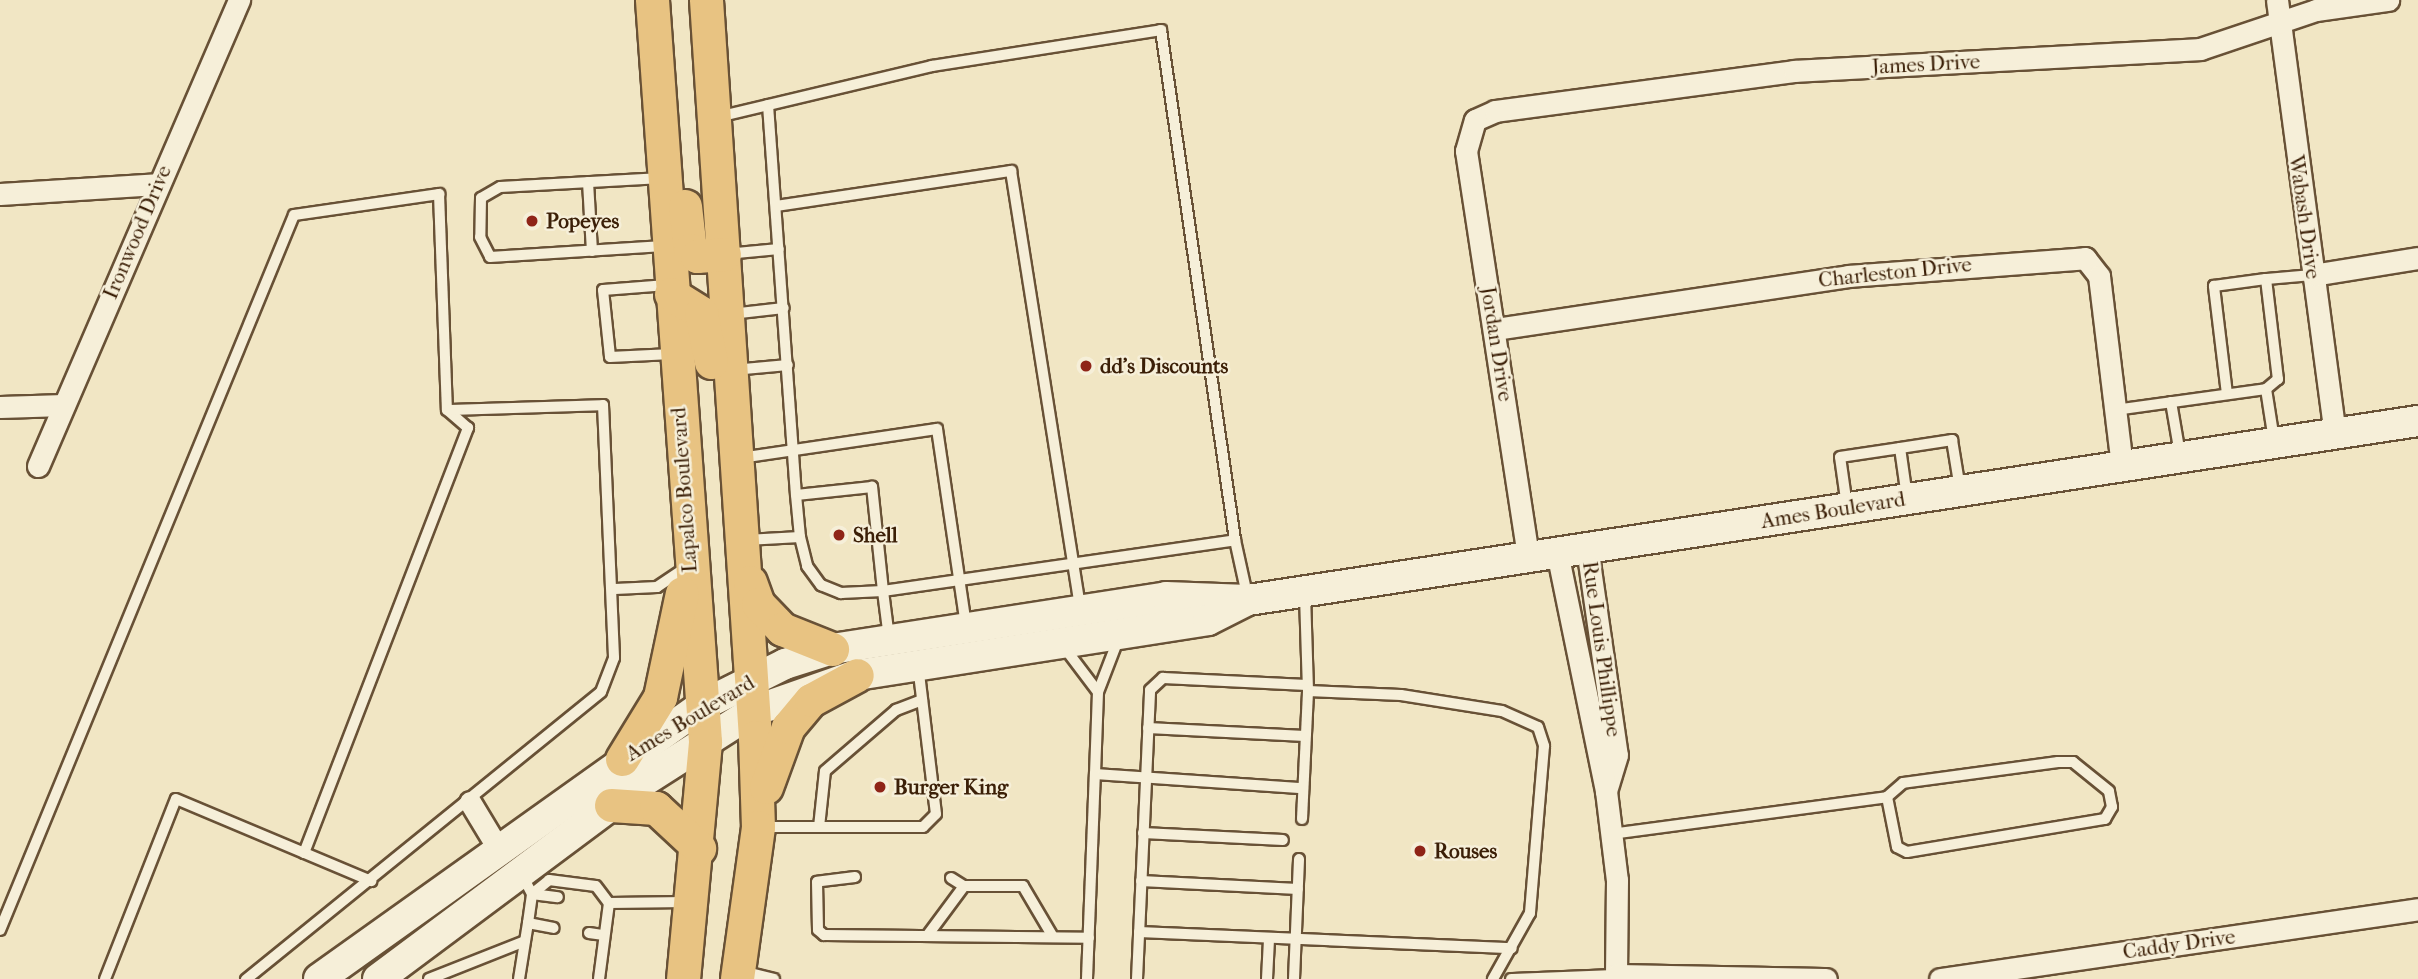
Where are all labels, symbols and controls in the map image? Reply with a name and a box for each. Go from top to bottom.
street label: James Drive [1871,49,1981,79]
street label: Wabash Drive [2284,153,2326,281]
street label: Ironwood Drive [97,161,177,303]
place label: Popeyes [546,208,619,234]
marker: Popeyes [524,213,540,229]
street label: Charleston Drive [1817,251,1973,293]
street label: Jordan Drive [1475,285,1519,403]
place label: dd's Discounts [1100,353,1228,379]
marker: dd's Discounts [1078,358,1094,374]
street label: Lapalco Boulevard [666,407,702,573]
street label: Ames Boulevard [1759,486,1907,534]
place label: Shell [853,522,897,548]
marker: Shell [831,527,847,543]
street label: Rue Louis Phillippe [1577,560,1627,738]
street label: Ames Boulevard [621,670,759,766]
place label: Burger King [894,774,1008,800]
marker: Burger King [872,779,888,795]
place label: Rouses [1434,838,1497,864]
marker: Rouses [1412,843,1428,859]
street label: Caddy Drive [2121,924,2237,964]

